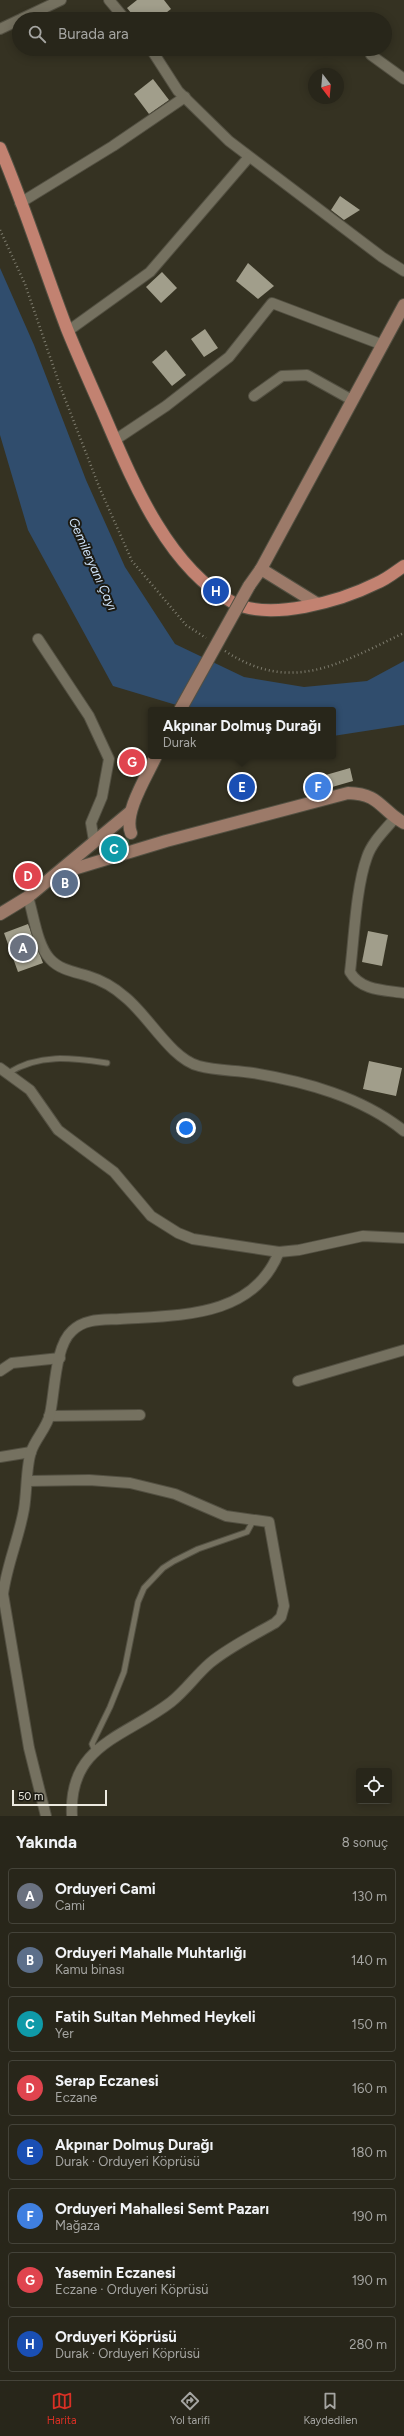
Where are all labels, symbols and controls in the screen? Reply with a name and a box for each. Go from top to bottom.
search box [12,12,392,56]
icon: search [26,23,48,45]
text: Burada ara [58,25,129,43]
north arrow [308,68,344,104]
water label: Gemileryanı Çayı [66,515,120,613]
pin: H [203,576,229,606]
popup [148,707,336,759]
text: Akpınar Dolmuş Durağı [163,717,321,735]
text: Durak [163,735,196,750]
pin: G [119,747,145,777]
pin: E [229,772,255,802]
pin: F [305,772,331,802]
pin: C [101,834,127,864]
pin: D [15,861,41,891]
pin: B [52,868,78,898]
pin: A [10,933,36,963]
your location [176,1118,196,1138]
map controls [356,1768,392,1804]
button: locate [356,1768,392,1804]
scale bar [12,1788,107,1807]
text: 50 m [18,1790,43,1803]
text: Yakında [16,1832,77,1852]
text: 8 sonuç [342,1835,388,1850]
text: Orduyeri Cami [55,1880,156,1898]
text: A [25,1889,35,1904]
text: 130 m [352,1889,387,1904]
text: Cami [55,1898,85,1913]
text: Orduyeri Mahalle Muhtarlığı [55,1944,247,1962]
text: B [26,1953,34,1968]
text: 140 m [351,1953,387,1968]
text: Kamu binası [55,1962,125,1977]
text: Fatih Sultan Mehmed Heykeli [55,2008,256,2026]
text: C [25,2017,35,2032]
text: 150 m [352,2017,387,2032]
text: Yer [55,2026,74,2041]
text: Serap Eczanesi [55,2072,159,2090]
text: D [25,2081,35,2096]
text: 160 m [352,2081,387,2096]
text: Eczane [55,2090,97,2105]
text: Akpınar Dolmuş Durağı [55,2136,213,2154]
text: E [26,2145,34,2160]
text: 180 m [351,2145,387,2160]
text: Durak · Orduyeri Köprüsü [55,2154,200,2169]
text: Orduyeri Mahallesi Semt Pazarı [55,2200,269,2218]
text: F [26,2209,34,2224]
text: 190 m [352,2209,387,2224]
text: Mağaza [55,2218,100,2233]
text: Yasemin Eczanesi [55,2264,176,2282]
text: G [25,2273,35,2288]
text: 190 m [352,2273,387,2288]
text: Eczane · Orduyeri Köprüsü [55,2282,209,2297]
text: Orduyeri Köprüsü [55,2328,177,2346]
text: H [25,2337,35,2352]
text: 280 m [349,2337,387,2352]
text: Durak · Orduyeri Köprüsü [55,2346,200,2361]
tab: Harita [47,2390,77,2427]
tab: Yol tarifi [170,2390,210,2427]
tab: Kaydedilen [303,2390,357,2427]

